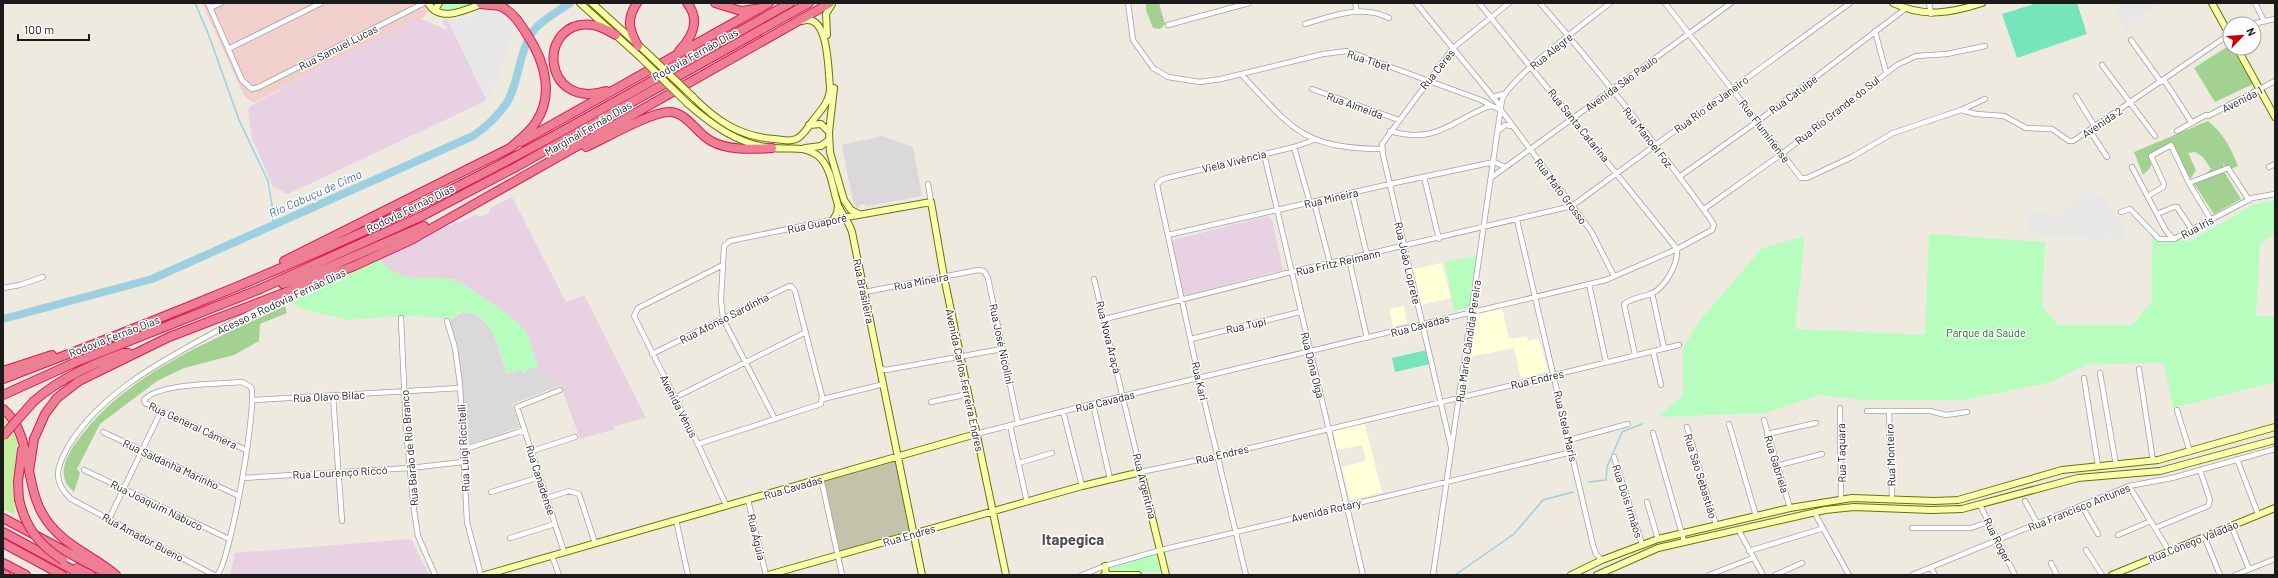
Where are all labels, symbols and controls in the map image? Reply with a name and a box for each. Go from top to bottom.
scale bar [18,16,89,42]
north arrow [2222,16,2262,56]
street label: Rua Samuel Lucas [296,21,380,73]
text: 100 m [24,22,54,36]
street label: Rodovia Fernão Dias [650,25,740,83]
text: N [2244,25,2259,38]
street label: Rua Alegre [1527,30,1575,72]
street label: Rua Ceres [1417,46,1457,92]
street label: Rua Tibet [1346,47,1392,73]
street label: Avenida São Paulo [1582,52,1660,114]
street label: Rua Catuipe [1766,72,1820,116]
street label: Rua Rio de Janeiro [1671,73,1751,135]
street label: Rua Rio Grande do Sul [1792,73,1882,147]
street label: Avenida 1 [2220,83,2264,115]
street label: Rua Santa Catarina [1546,86,1612,164]
street label: Rua Almeida [1325,89,1385,121]
street label: Rua Fluminense [1737,97,1793,165]
street label: Marginal Fernão Dias [542,98,634,158]
street label: Rua Manoel Foz [1620,104,1676,170]
street label: Avenida 2 [2079,104,2125,140]
street label: Viela Vivência [1201,147,1267,175]
street label: Rua Mato Grosso [1532,156,1590,226]
water label: Rio Cabuçu de Cima [266,166,364,220]
street label: Rodovia Fernão Dias [364,181,456,235]
street label: Rua Mineira [1303,185,1359,211]
street label: Rua Guaporé [786,210,848,236]
street label: Rua Iris [2178,213,2216,241]
street label: Rua João Loprete [1392,220,1424,306]
street label: Rua Fritz Reimann [1294,246,1382,278]
street label: Rua Brasileira [851,257,877,325]
street label: Acesso a Rodovia Fernão Dias [215,265,347,337]
street label: Rua Mineira [893,269,949,293]
street label: Rua Maria Cândida Pereira [1453,279,1483,403]
street label: Rua Afonso Sardinha [677,290,771,346]
street label: Rua Nova Araçá [1094,299,1124,375]
street label: Rua José Nicolini [987,302,1017,386]
street label: Avenida Carlos Ferreira Endres [943,307,987,453]
street label: Rua Cavadas [1389,311,1451,339]
street label: Rodovia Fernão Dias [67,313,161,359]
street label: Rua Tupi [1225,314,1268,336]
park label: Parque da Saúde [1946,326,2026,339]
street label: Rua Dona Olga [1298,330,1328,400]
street label: Rua Kari [1189,360,1211,402]
street label: Rua Endres [1509,367,1565,391]
street label: Avenida Vênus [658,372,700,440]
street label: Rua Cavadas [1074,387,1136,415]
street label: Rua Olavo Bilac [293,388,366,404]
street label: Rua Barão de Rio Branco [397,389,421,507]
street label: Rua Stela Maris [1552,389,1580,463]
street label: Rua General Câmera [147,399,239,451]
street label: Rua Luigi Riccitelli [454,404,472,492]
street label: Rua Taquara [1834,423,1848,483]
street label: Rua Monteiro [1882,423,1898,487]
street label: Rua São Sebastião [1682,432,1720,520]
street label: Rua Gabriela [1762,434,1792,494]
street label: Rua Saldanha Marinho [121,436,221,492]
street label: Rua Endres [1194,442,1250,466]
street label: Rua Canadense [524,443,559,517]
street label: Rua Argentina [1131,452,1159,520]
street label: Rua Lourenço Riccó [292,463,388,481]
street label: Rua Dois Irmãos [1610,463,1646,539]
street label: Rua Cavadas [762,472,824,502]
street label: Rua Joaquim Nabuco [109,477,205,533]
street label: Rua Francisco Antunes [2026,481,2132,533]
street label: Avenida Rotary [1290,496,1362,524]
street label: Rua Amador Bueno [100,510,186,564]
street label: Rua Águia [745,513,769,561]
street label: Rua Roger [1981,515,2015,565]
street label: Rua Cônego Valadão [2146,517,2240,565]
street label: Rua Endres [881,521,937,549]
district label: Itapegica [1042,530,1104,548]

